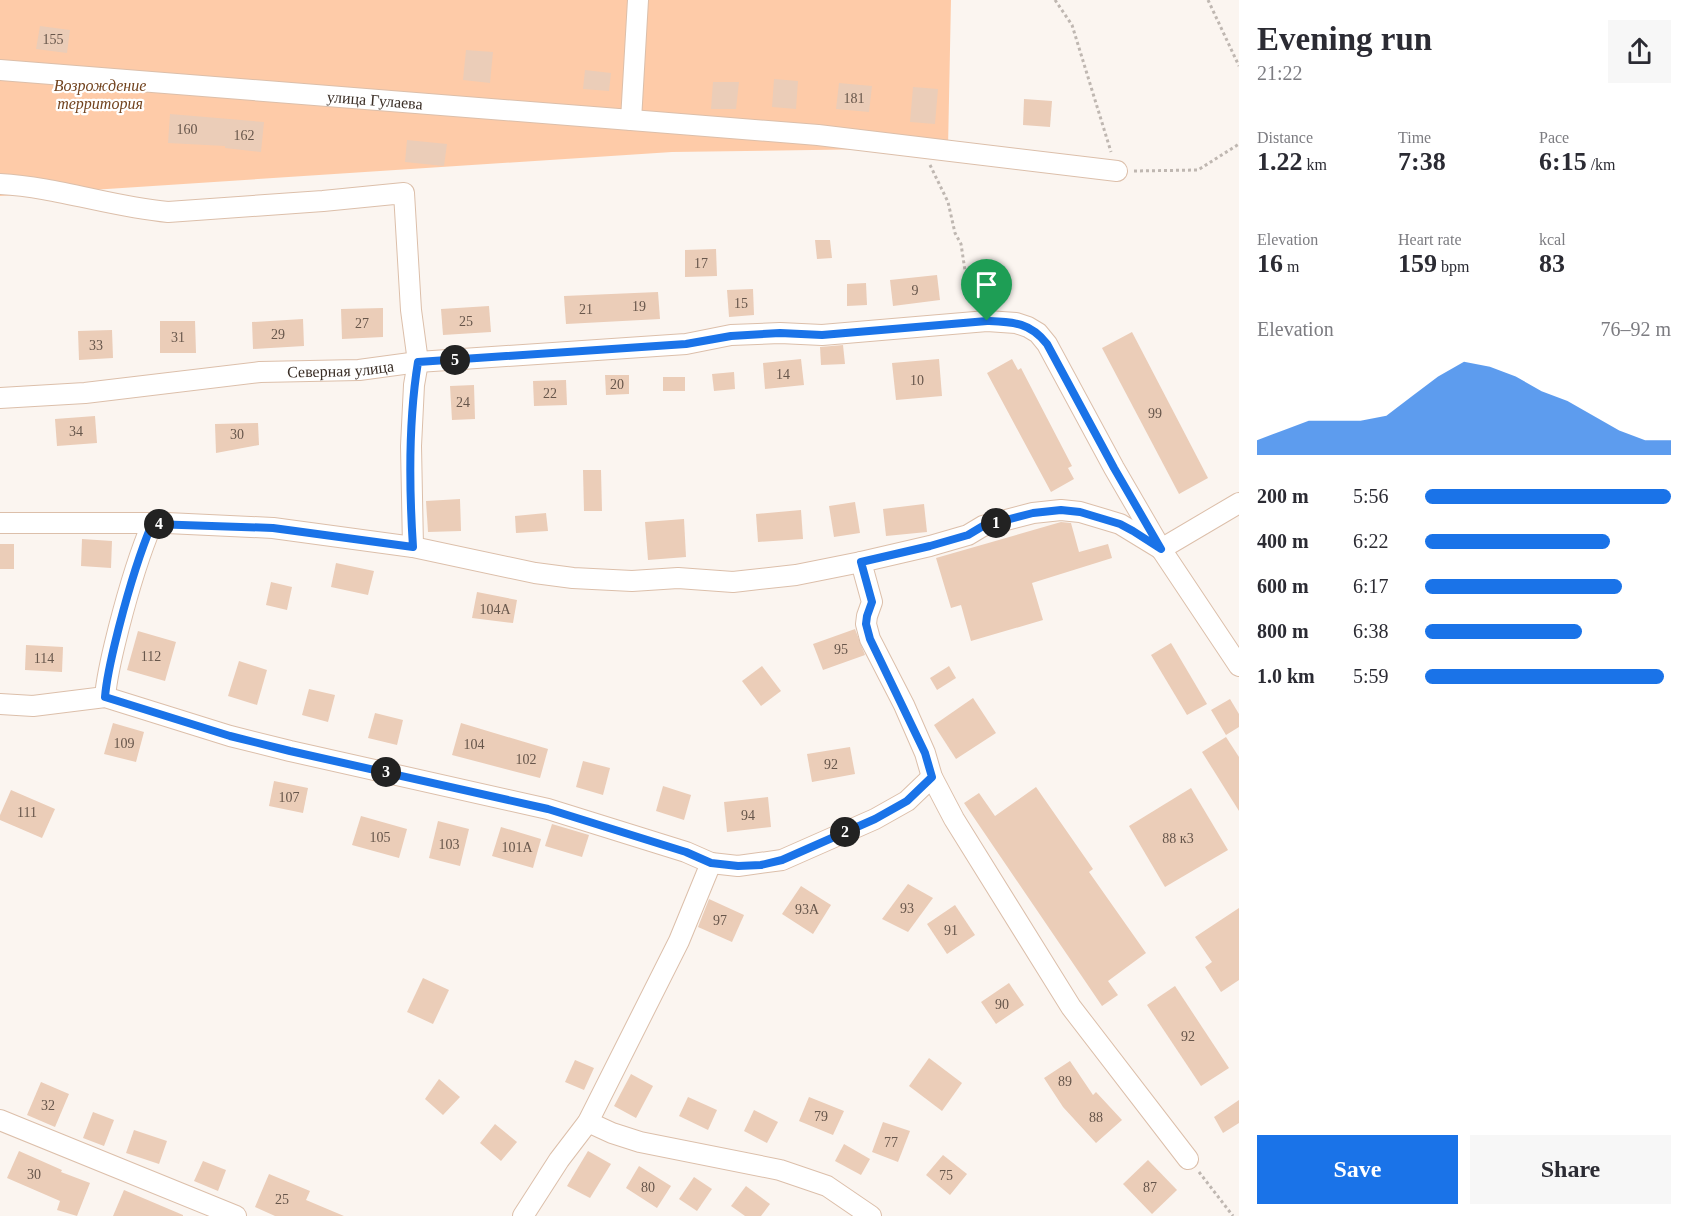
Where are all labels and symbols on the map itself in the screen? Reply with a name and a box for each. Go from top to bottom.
house number: 155 [43,32,64,47]
park label: Возрождение территория [54,77,146,113]
street label: улица Гулаева [326,87,423,112]
house number: 181 [844,91,865,106]
house number: 160 [177,122,198,137]
house number: 162 [234,128,255,143]
house number: 17 [694,256,708,271]
pin [961,259,1012,321]
house number: 9 [912,283,919,298]
house number: 15 [734,296,748,311]
house number: 19 [632,299,646,314]
house number: 21 [579,302,593,317]
house number: 25 [459,314,473,329]
house number: 27 [355,316,369,331]
house number: 29 [271,327,285,342]
house number: 31 [171,330,185,345]
house number: 33 [89,338,103,353]
pin: 5 [440,345,470,375]
street label: Северная улица [287,357,395,380]
house number: 14 [776,367,790,382]
house number: 10 [910,373,924,388]
house number: 20 [610,377,624,392]
house number: 22 [543,386,557,401]
house number: 24 [456,395,470,410]
house number: 99 [1148,406,1162,421]
house number: 34 [69,424,83,439]
house number: 30 [230,427,244,442]
pin: 1 [981,508,1011,538]
pin: 4 [144,509,174,539]
house number: 104А [479,602,511,617]
house number: 95 [834,642,848,657]
house number: 112 [141,649,161,664]
house number: 114 [34,651,54,666]
house number: 109 [114,736,135,751]
house number: 104 [464,737,485,752]
house number: 102 [516,752,537,767]
pin: 3 [371,757,401,787]
house number: 92 [824,757,838,772]
house number: 107 [279,790,300,805]
house number: 111 [17,805,37,820]
house number: 94 [741,808,755,823]
pin: 2 [830,817,860,847]
house number: 105 [370,830,391,845]
house number: 88 к3 [1162,831,1194,846]
house number: 103 [439,837,460,852]
house number: 101А [501,840,533,855]
house number: 93 [900,901,914,916]
house number: 93А [795,902,820,917]
house number: 97 [713,913,727,928]
house number: 91 [944,923,958,938]
house number: 90 [995,997,1009,1012]
house number: 92 [1181,1029,1195,1044]
house number: 89 [1058,1074,1072,1089]
house number: 32 [41,1098,55,1113]
house number: 79 [814,1109,828,1124]
house number: 88 [1089,1110,1103,1125]
house number: 77 [884,1135,898,1150]
house number: 30 [27,1167,41,1182]
house number: 75 [939,1168,953,1183]
house number: 80 [641,1180,655,1195]
house number: 87 [1143,1180,1157,1195]
house number: 25 [275,1192,289,1207]

